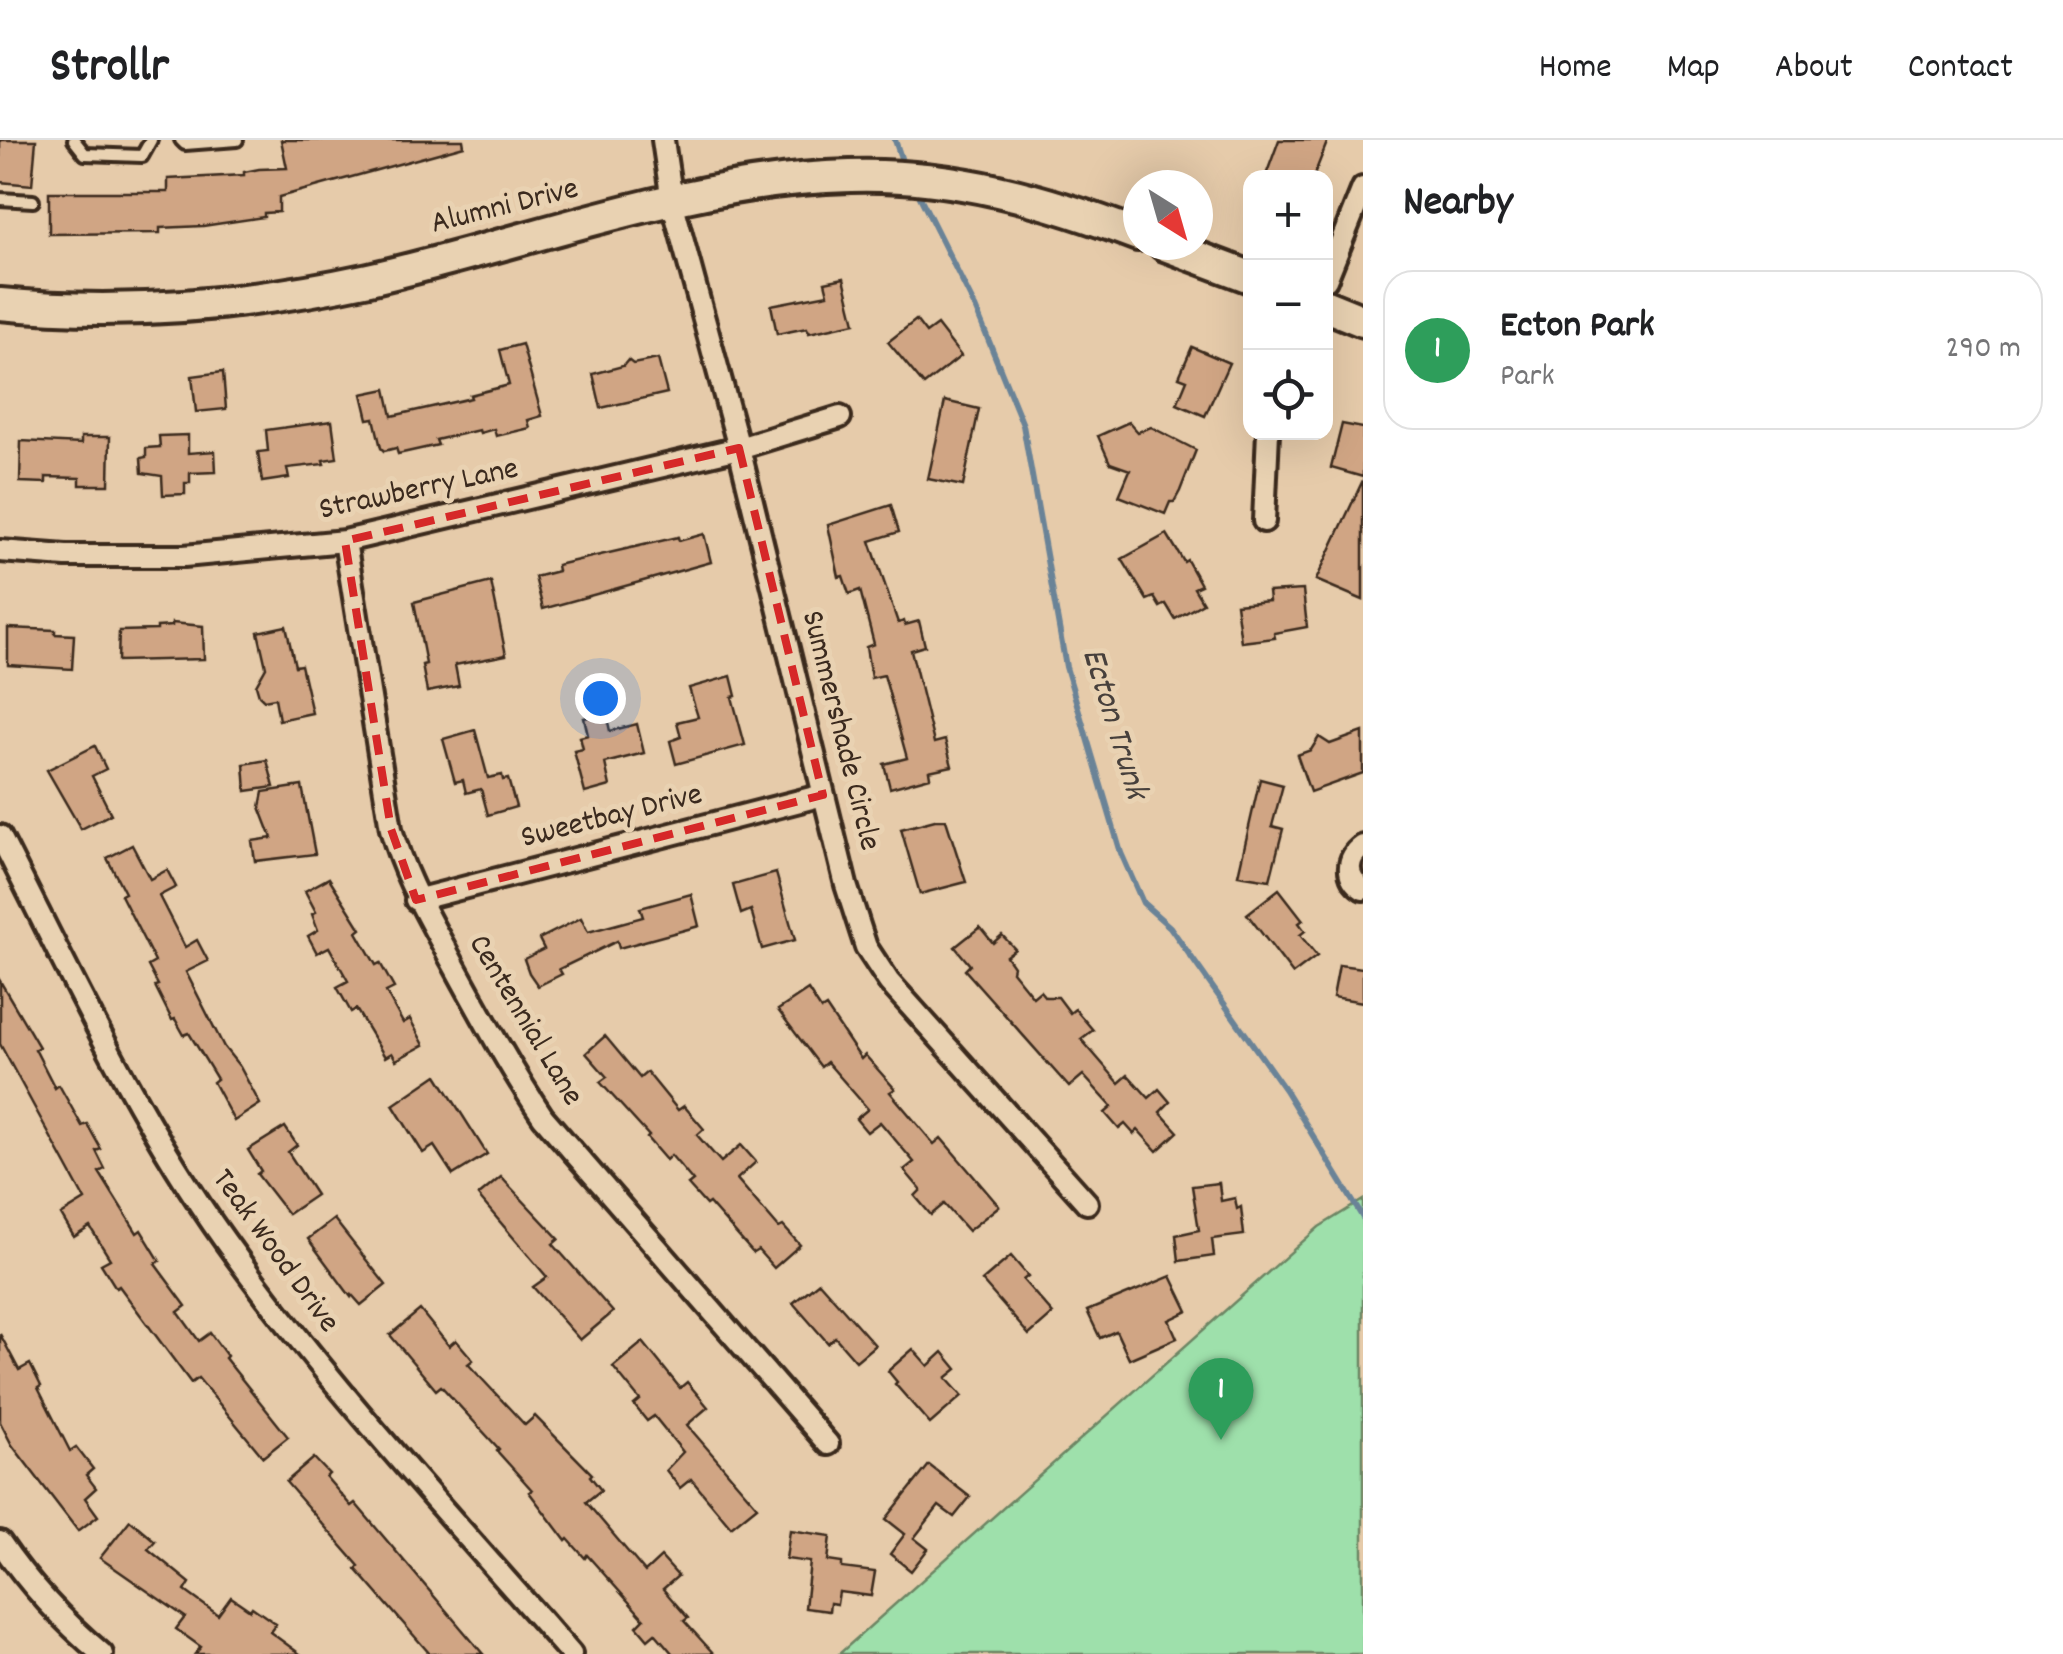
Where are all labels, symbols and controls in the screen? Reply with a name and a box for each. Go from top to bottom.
text: Strollr [50,35,169,104]
text: Home [1539,44,1612,94]
text: Map [1667,44,1720,94]
text: About [1775,44,1853,94]
text: Contact [1908,44,2013,94]
street label: Alumni Drive [426,167,584,249]
north arrow [1123,170,1213,260]
map controls [1243,170,1333,440]
button: + [1243,170,1333,260]
text: Nearby [1403,175,1513,235]
button: − [1243,260,1333,350]
text: Ecton Park [1500,300,1654,355]
text: 1 [1434,327,1441,373]
text: 290 m [1946,327,2021,373]
button: locate [1243,350,1333,440]
text: Park [1500,355,1555,401]
street label: Strawberry Lane [315,447,523,535]
street label: Summershade Circle [787,606,891,856]
water label: Ecton Trunk [1066,642,1161,809]
your location [575,673,626,724]
street label: Sweetbay Drive [516,773,708,863]
street label: Centennial Lane [455,926,593,1116]
street label: Teak Wood Drive [199,1160,349,1344]
pin: 1 [1188,1358,1254,1440]

